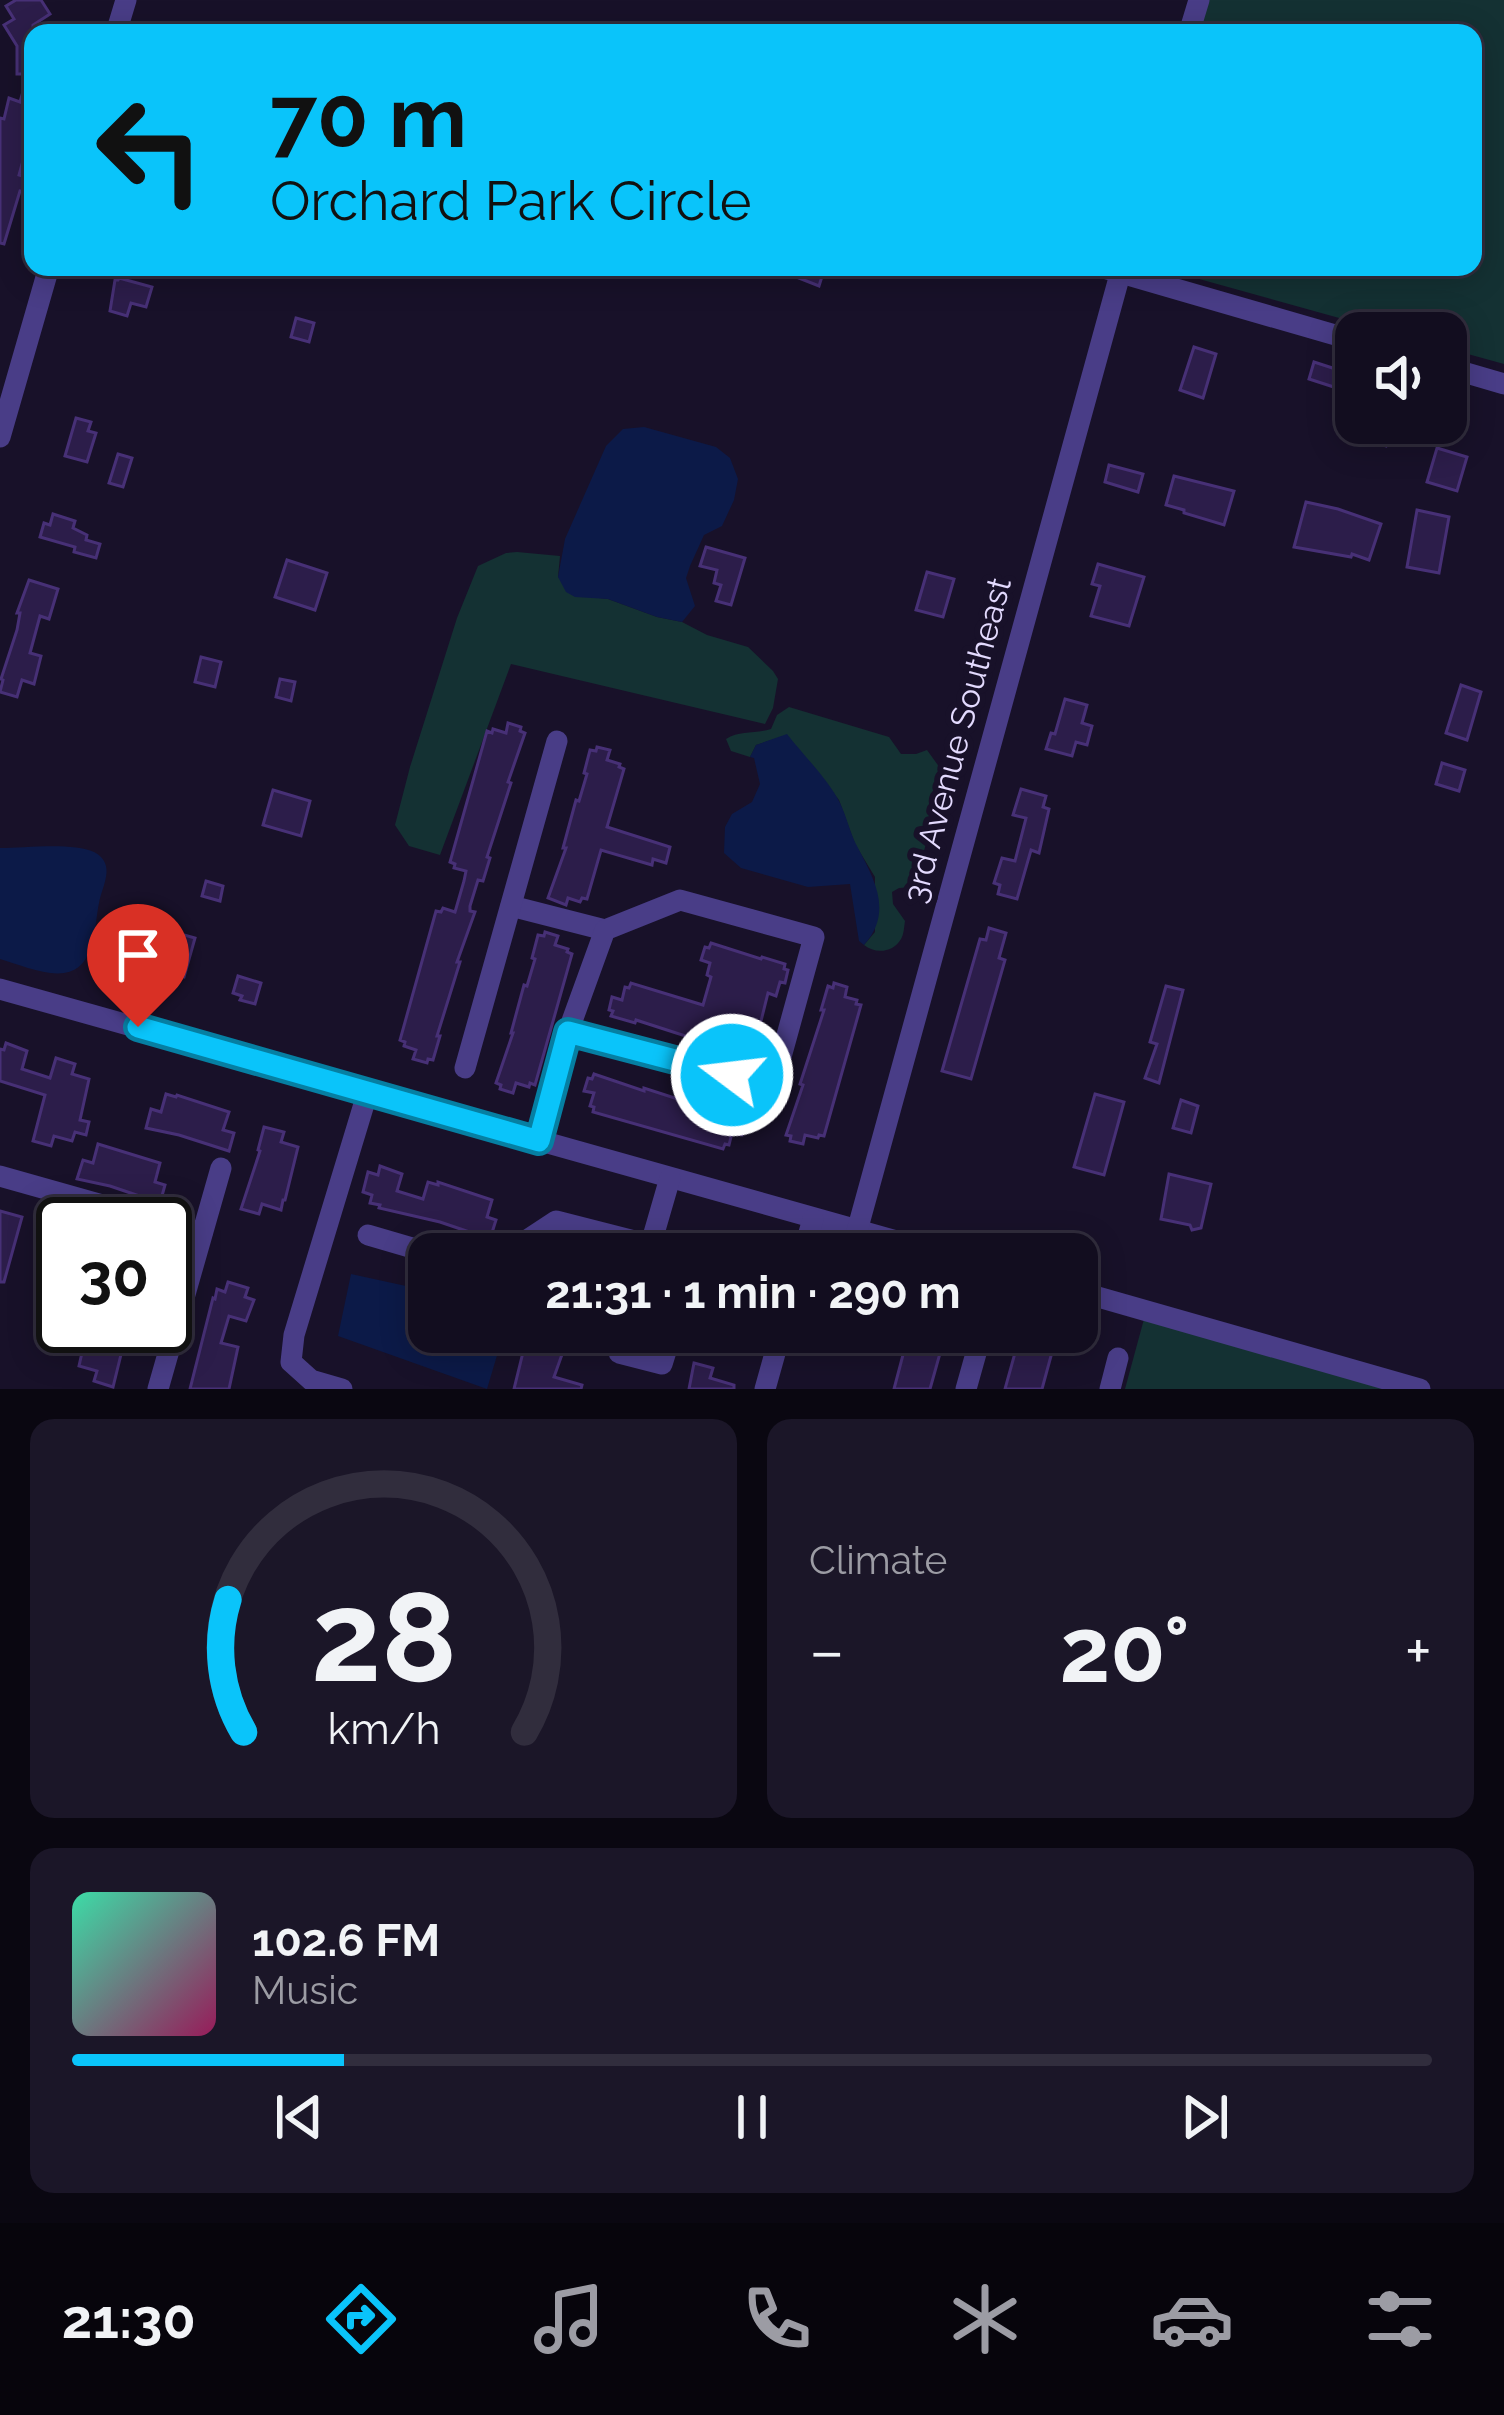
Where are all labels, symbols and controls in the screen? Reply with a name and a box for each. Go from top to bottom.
text: 70 m [270,68,467,167]
icon: left [72,72,228,228]
text: Orchard Park Circle [270,169,752,233]
map controls [1335,312,1467,444]
button: sound [1335,312,1467,444]
street label: 3rd Avenue Southeast [895,573,1019,907]
pin [87,904,189,1027]
icon: arrive [105,922,171,988]
position arrow [669,1012,795,1138]
speed limit sign: 30 [36,1197,192,1353]
text: 21:31 · 1 min · 290 m [545,1266,961,1319]
text: Climate [809,1537,947,1583]
text: 28 [311,1564,456,1710]
text: 20° [1059,1597,1190,1703]
text: − [809,1612,845,1689]
text: + [1405,1612,1432,1689]
text: km/h [327,1703,440,1753]
text: 102.6 FM [252,1914,440,1967]
text: Music [252,1967,358,2013]
icon: previous [266,2084,332,2150]
icon: pause [719,2084,785,2150]
icon: next [1172,2084,1238,2150]
icon: directions [319,2277,403,2361]
icon: music [527,2277,611,2361]
icon: phone [735,2277,819,2361]
icon: climate [943,2277,1027,2361]
icon: car [1150,2277,1234,2361]
icon: filters [1358,2277,1442,2361]
text: 21:30 [62,2287,196,2351]

